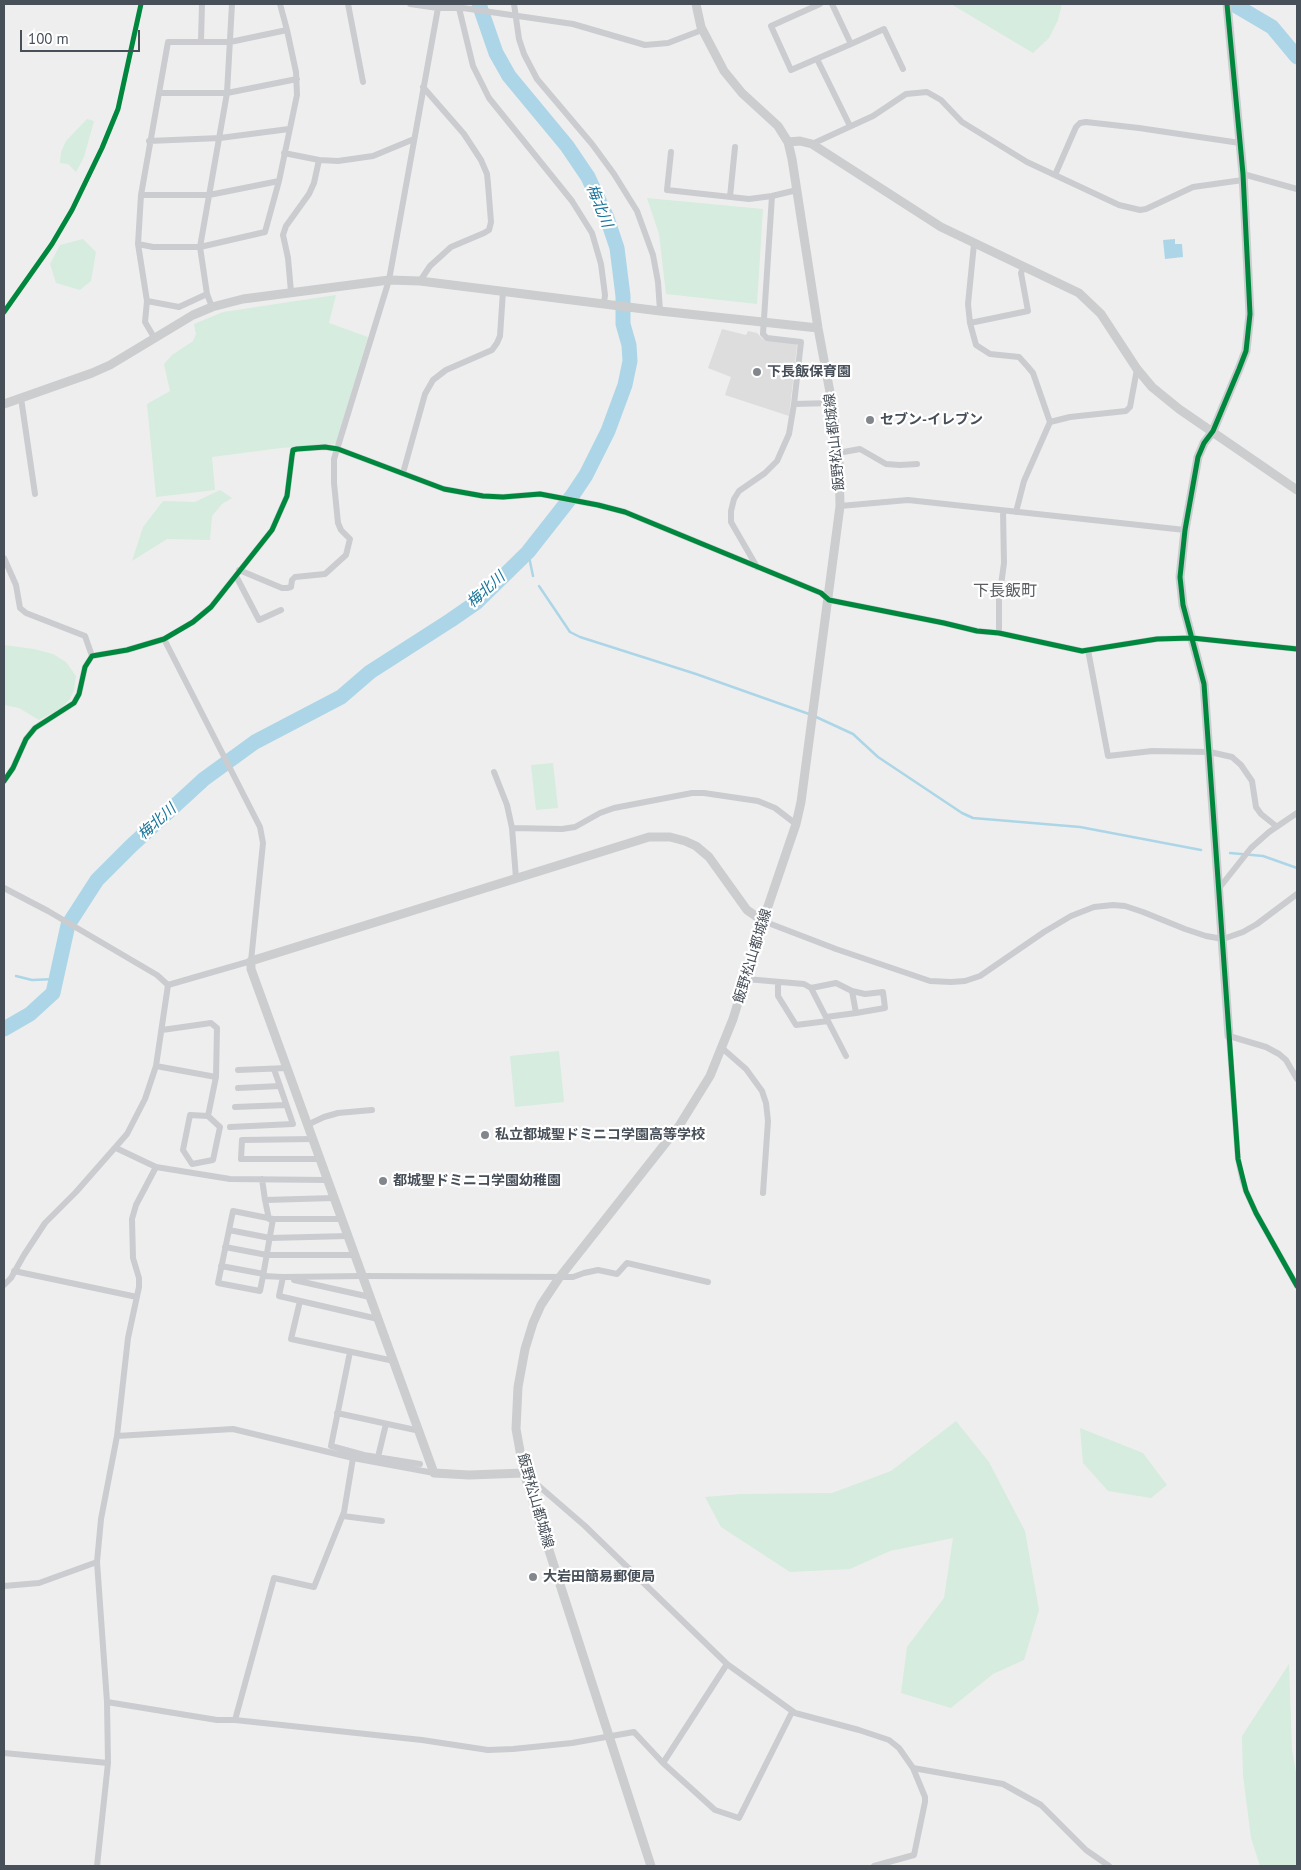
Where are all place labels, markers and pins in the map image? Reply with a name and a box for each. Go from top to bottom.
place label: 下長飯保育園 [767,364,851,380]
marker: 下長飯保育園 [751,366,763,378]
place label: セブン-イレブン [880,412,983,428]
marker: セブン-イレブン [864,414,876,426]
place label: 私立都城聖ドミニコ学園高等学校 [495,1127,705,1143]
marker: 私立都城聖ドミニコ学園高等学校 [479,1129,491,1141]
place label: 都城聖ドミニコ学園幼稚園 [393,1173,561,1189]
marker: 都城聖ドミニコ学園幼稚園 [377,1175,389,1187]
place label: 大岩田簡易郵便局 [543,1569,655,1585]
marker: 大岩田簡易郵便局 [527,1571,539,1583]

